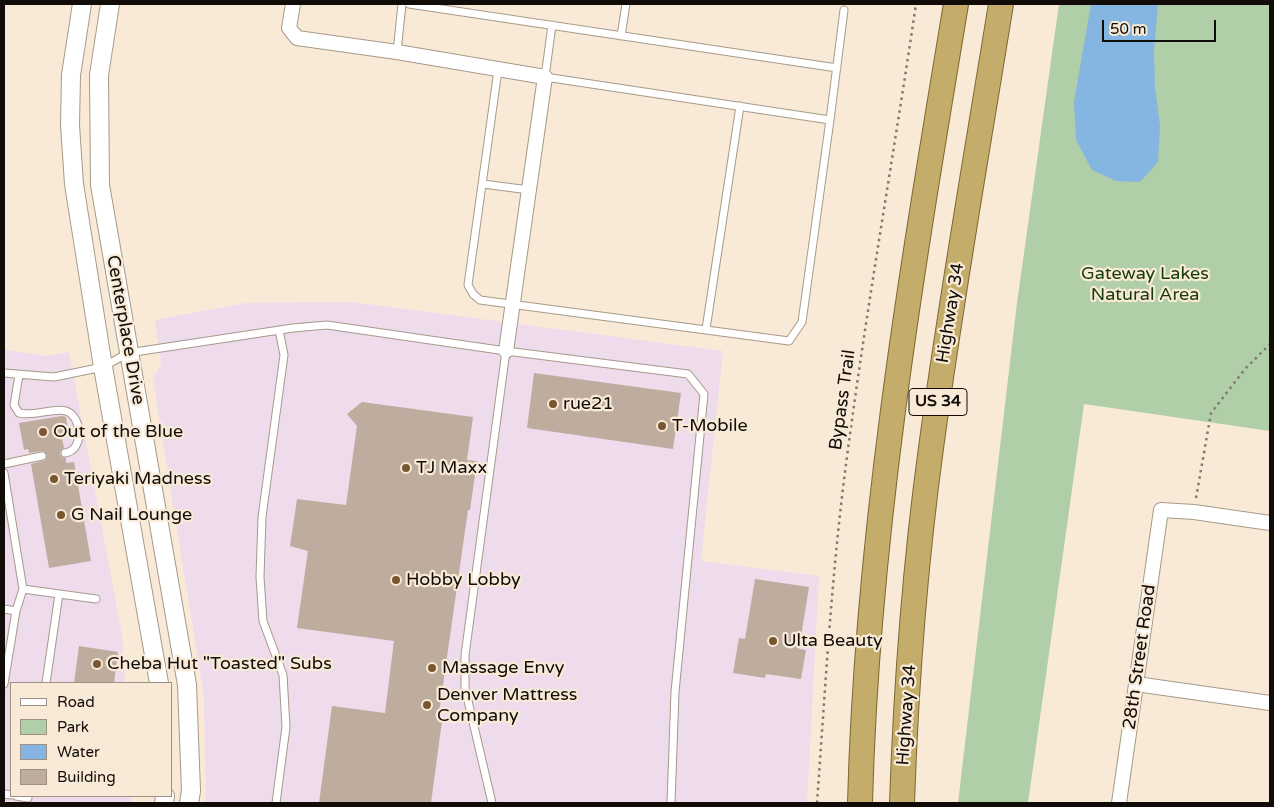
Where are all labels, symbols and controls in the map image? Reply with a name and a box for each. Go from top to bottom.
scale bar [1104,10,1218,42]
text: 50 m [1110,20,1147,38]
street label: Centerplace Drive [101,253,149,407]
street label: Highway 34 [932,261,970,365]
park label: Gateway Lakes Natural Area [1081,263,1209,306]
street label: Bypass Trail [825,348,861,452]
road number: US 34 [909,388,967,416]
place label: rue21 [563,393,614,415]
marker: rue21 [547,398,559,410]
place label: T-Mobile [672,415,748,437]
marker: T-Mobile [656,420,668,432]
place label: Out of the Blue [53,421,183,443]
marker: Out of the Blue [37,426,49,438]
place label: TJ Maxx [416,457,487,479]
marker: TJ Maxx [400,462,412,474]
place label: Teriyaki Madness [64,468,211,490]
marker: Teriyaki Madness [48,473,60,485]
place label: G Nail Lounge [71,504,192,526]
marker: G Nail Lounge [55,509,67,521]
place label: Hobby Lobby [406,569,521,591]
marker: Hobby Lobby [390,574,402,586]
street label: 28th Street Road [1119,583,1161,731]
place label: Ulta Beauty [783,630,883,652]
marker: Ulta Beauty [767,635,779,647]
place label: Cheba Hut "Toasted" Subs [107,653,332,675]
place label: Massage Envy [442,657,564,679]
marker: Cheba Hut "Toasted" Subs [91,658,103,670]
marker: Massage Envy [426,662,438,674]
street label: Highway 34 [893,664,921,766]
legend [10,682,172,797]
place label: Denver Mattress Company [437,684,577,726]
text: Road [57,693,95,711]
marker: Denver Mattress Company [421,699,433,711]
text: Park [57,718,89,736]
text: Water [57,743,100,761]
text: Building [57,768,116,786]

